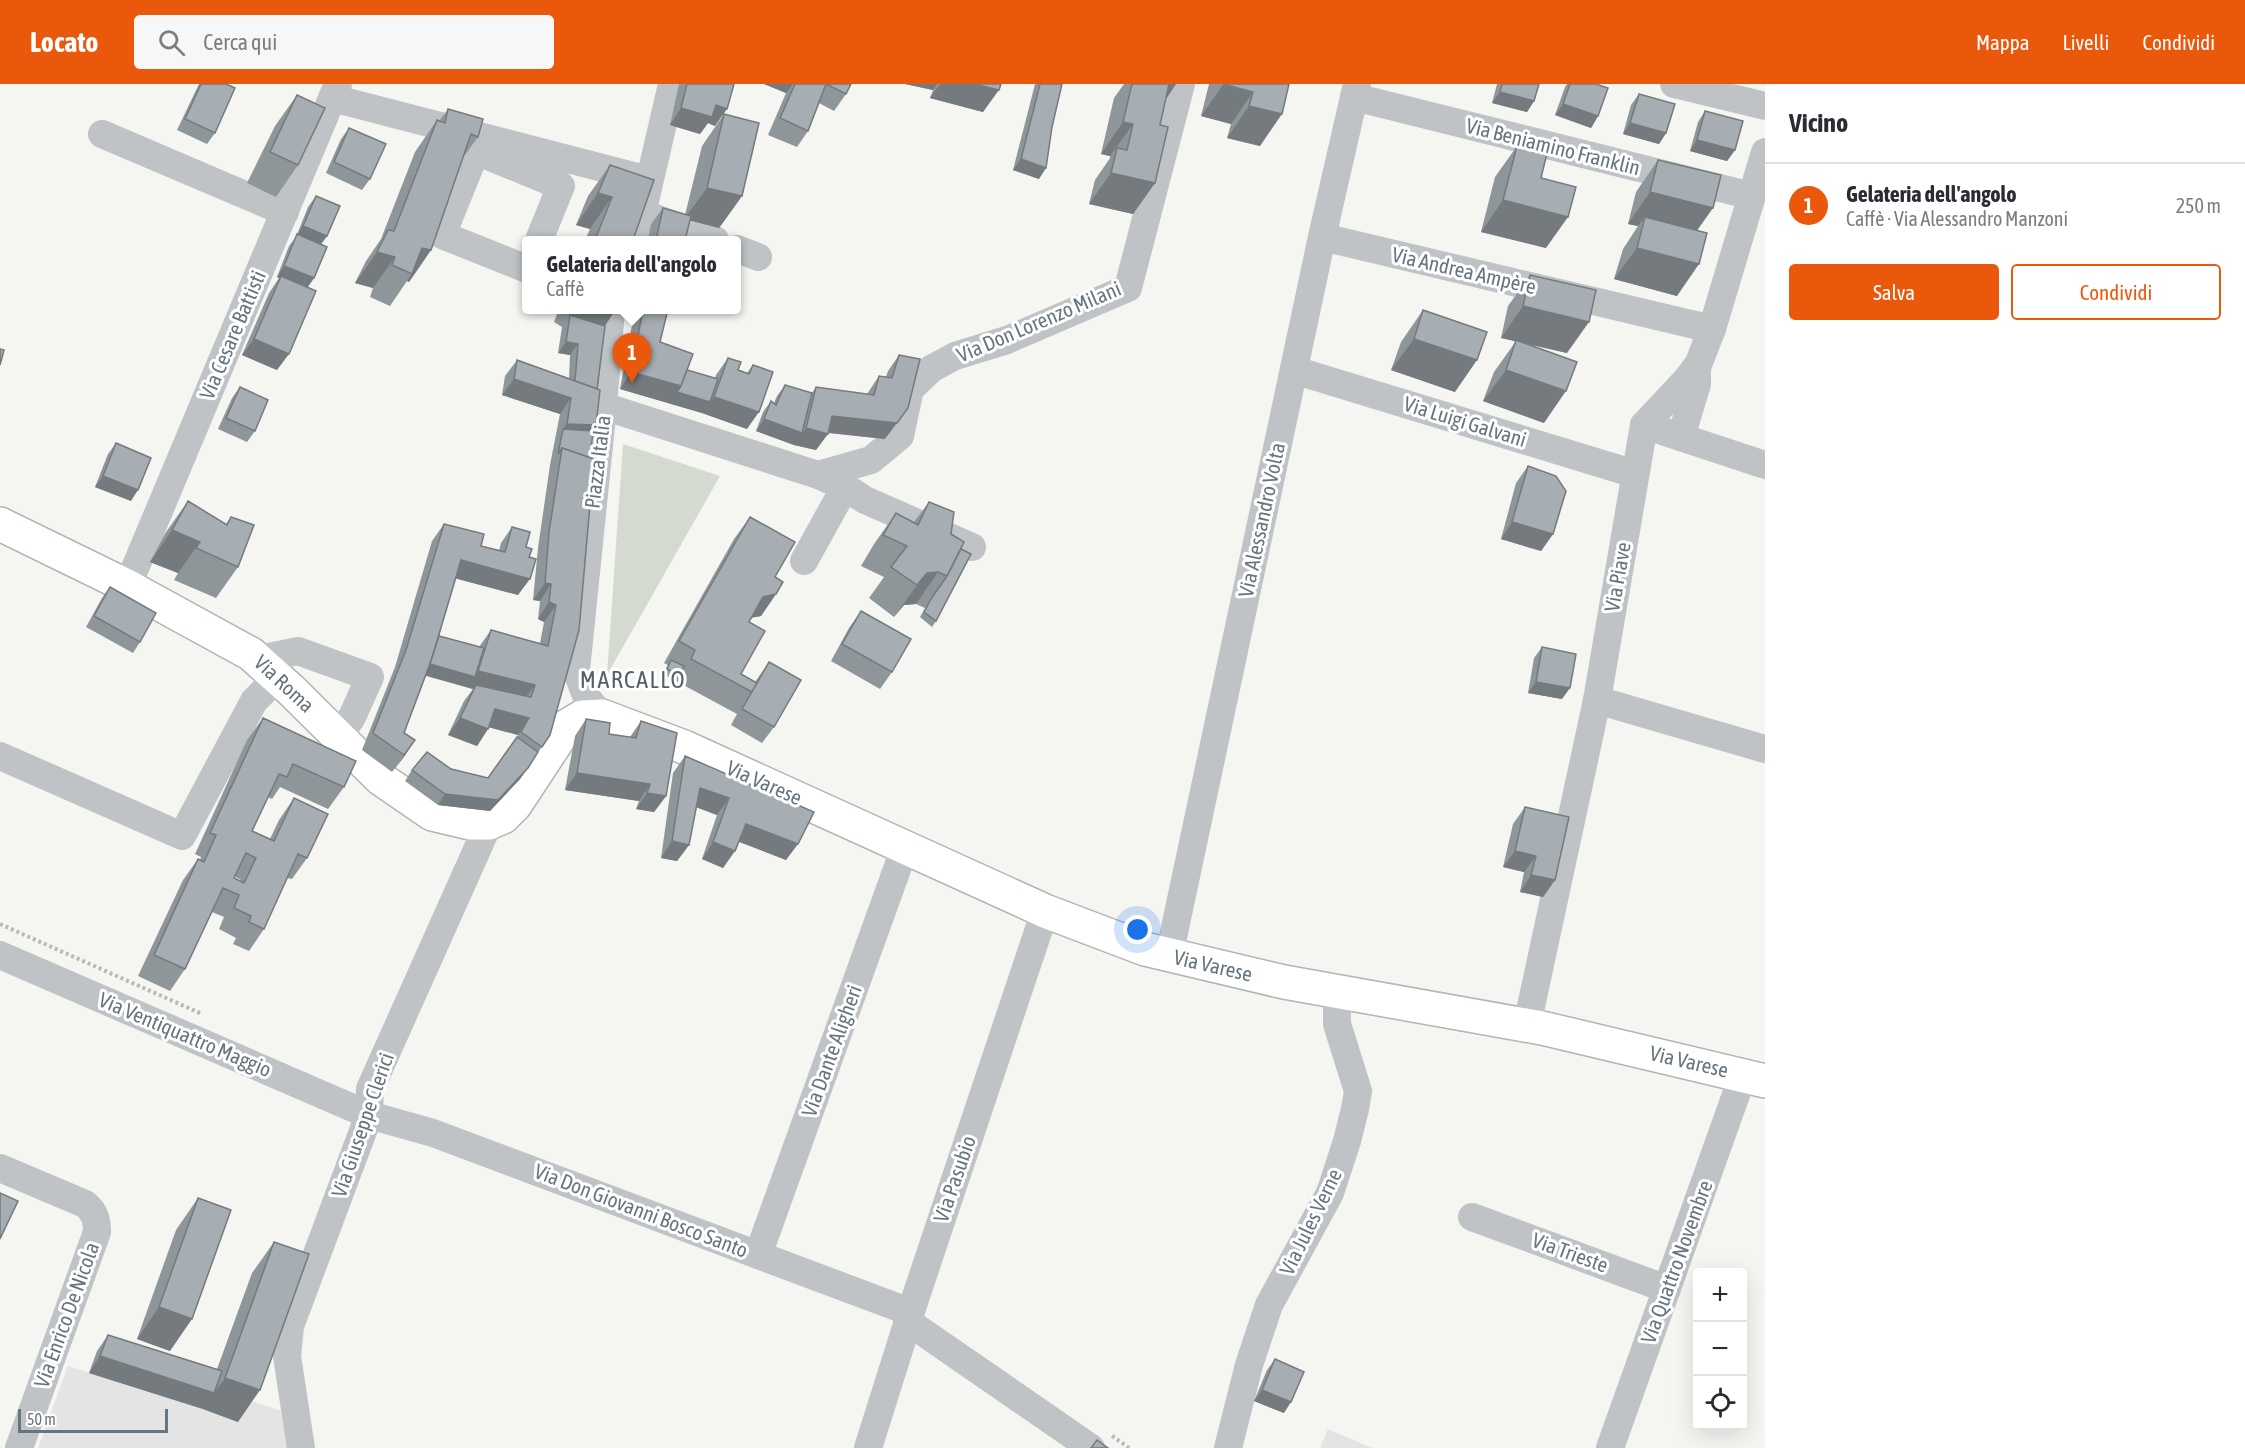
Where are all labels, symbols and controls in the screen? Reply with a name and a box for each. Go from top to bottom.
search box [134,15,554,69]
text: Locato [30,26,98,58]
icon: search [155,26,188,59]
text: Cerca qui [203,29,277,55]
text: Mappa [1976,30,2030,54]
text: Livelli [2063,30,2109,54]
text: Condividi [2142,30,2215,54]
text: Vicino [1789,108,1848,138]
street label: Via Beniamino Franklin [1464,113,1643,179]
text: Gelateria dell'angolo [1846,181,2017,207]
text: 1 [1804,194,1813,217]
text: 250 m [2176,194,2221,217]
text: Caffè · Via Alessandro Manzoni [1846,207,2068,230]
popup [522,236,741,314]
street label: Via Andrea Ampère [1390,242,1539,298]
text: Gelateria dell'angolo [546,251,717,277]
button: Salva [1789,264,1999,320]
button: Condividi [2011,264,2221,320]
street label: Via Cesare Battisti [194,267,270,403]
street label: Via Don Lorenzo Milani [953,276,1124,366]
text: Caffè [546,277,584,300]
pin: 1 [612,334,652,383]
street label: Via Luigi Galvani [1401,391,1530,451]
street label: Piazza Italia [579,414,615,510]
street label: Via Alessandro Volta [1233,440,1289,599]
street label: Via Piave [1599,540,1635,613]
street label: Via Roma [250,650,320,717]
district label: MARCALLO [580,666,686,693]
street label: Via Varese [723,755,806,809]
your location [1123,915,1152,944]
street label: Via Varese [1172,944,1255,986]
street label: Via Dante Aligheri [796,982,866,1120]
street label: Via Ventiquattro Maggio [96,987,275,1081]
street label: Via Varese [1648,1040,1731,1082]
street label: Via Giuseppe Clerici [326,1049,398,1200]
street label: Via Pasubio [928,1132,980,1225]
street label: Via Don Giovanni Bosco Santo [531,1158,751,1262]
street label: Via Jules Verne [1274,1165,1346,1278]
street label: Via Quattro Novembre [1635,1177,1717,1346]
street label: Via Trieste [1529,1227,1612,1277]
street label: Via Enrico De Nicola [29,1239,103,1391]
map controls [1693,1268,1747,1430]
button: + [1693,1268,1747,1322]
button: − [1693,1322,1747,1376]
button: locate [1693,1376,1747,1430]
scale bar [18,1406,168,1434]
text: 50 m [27,1410,56,1428]

